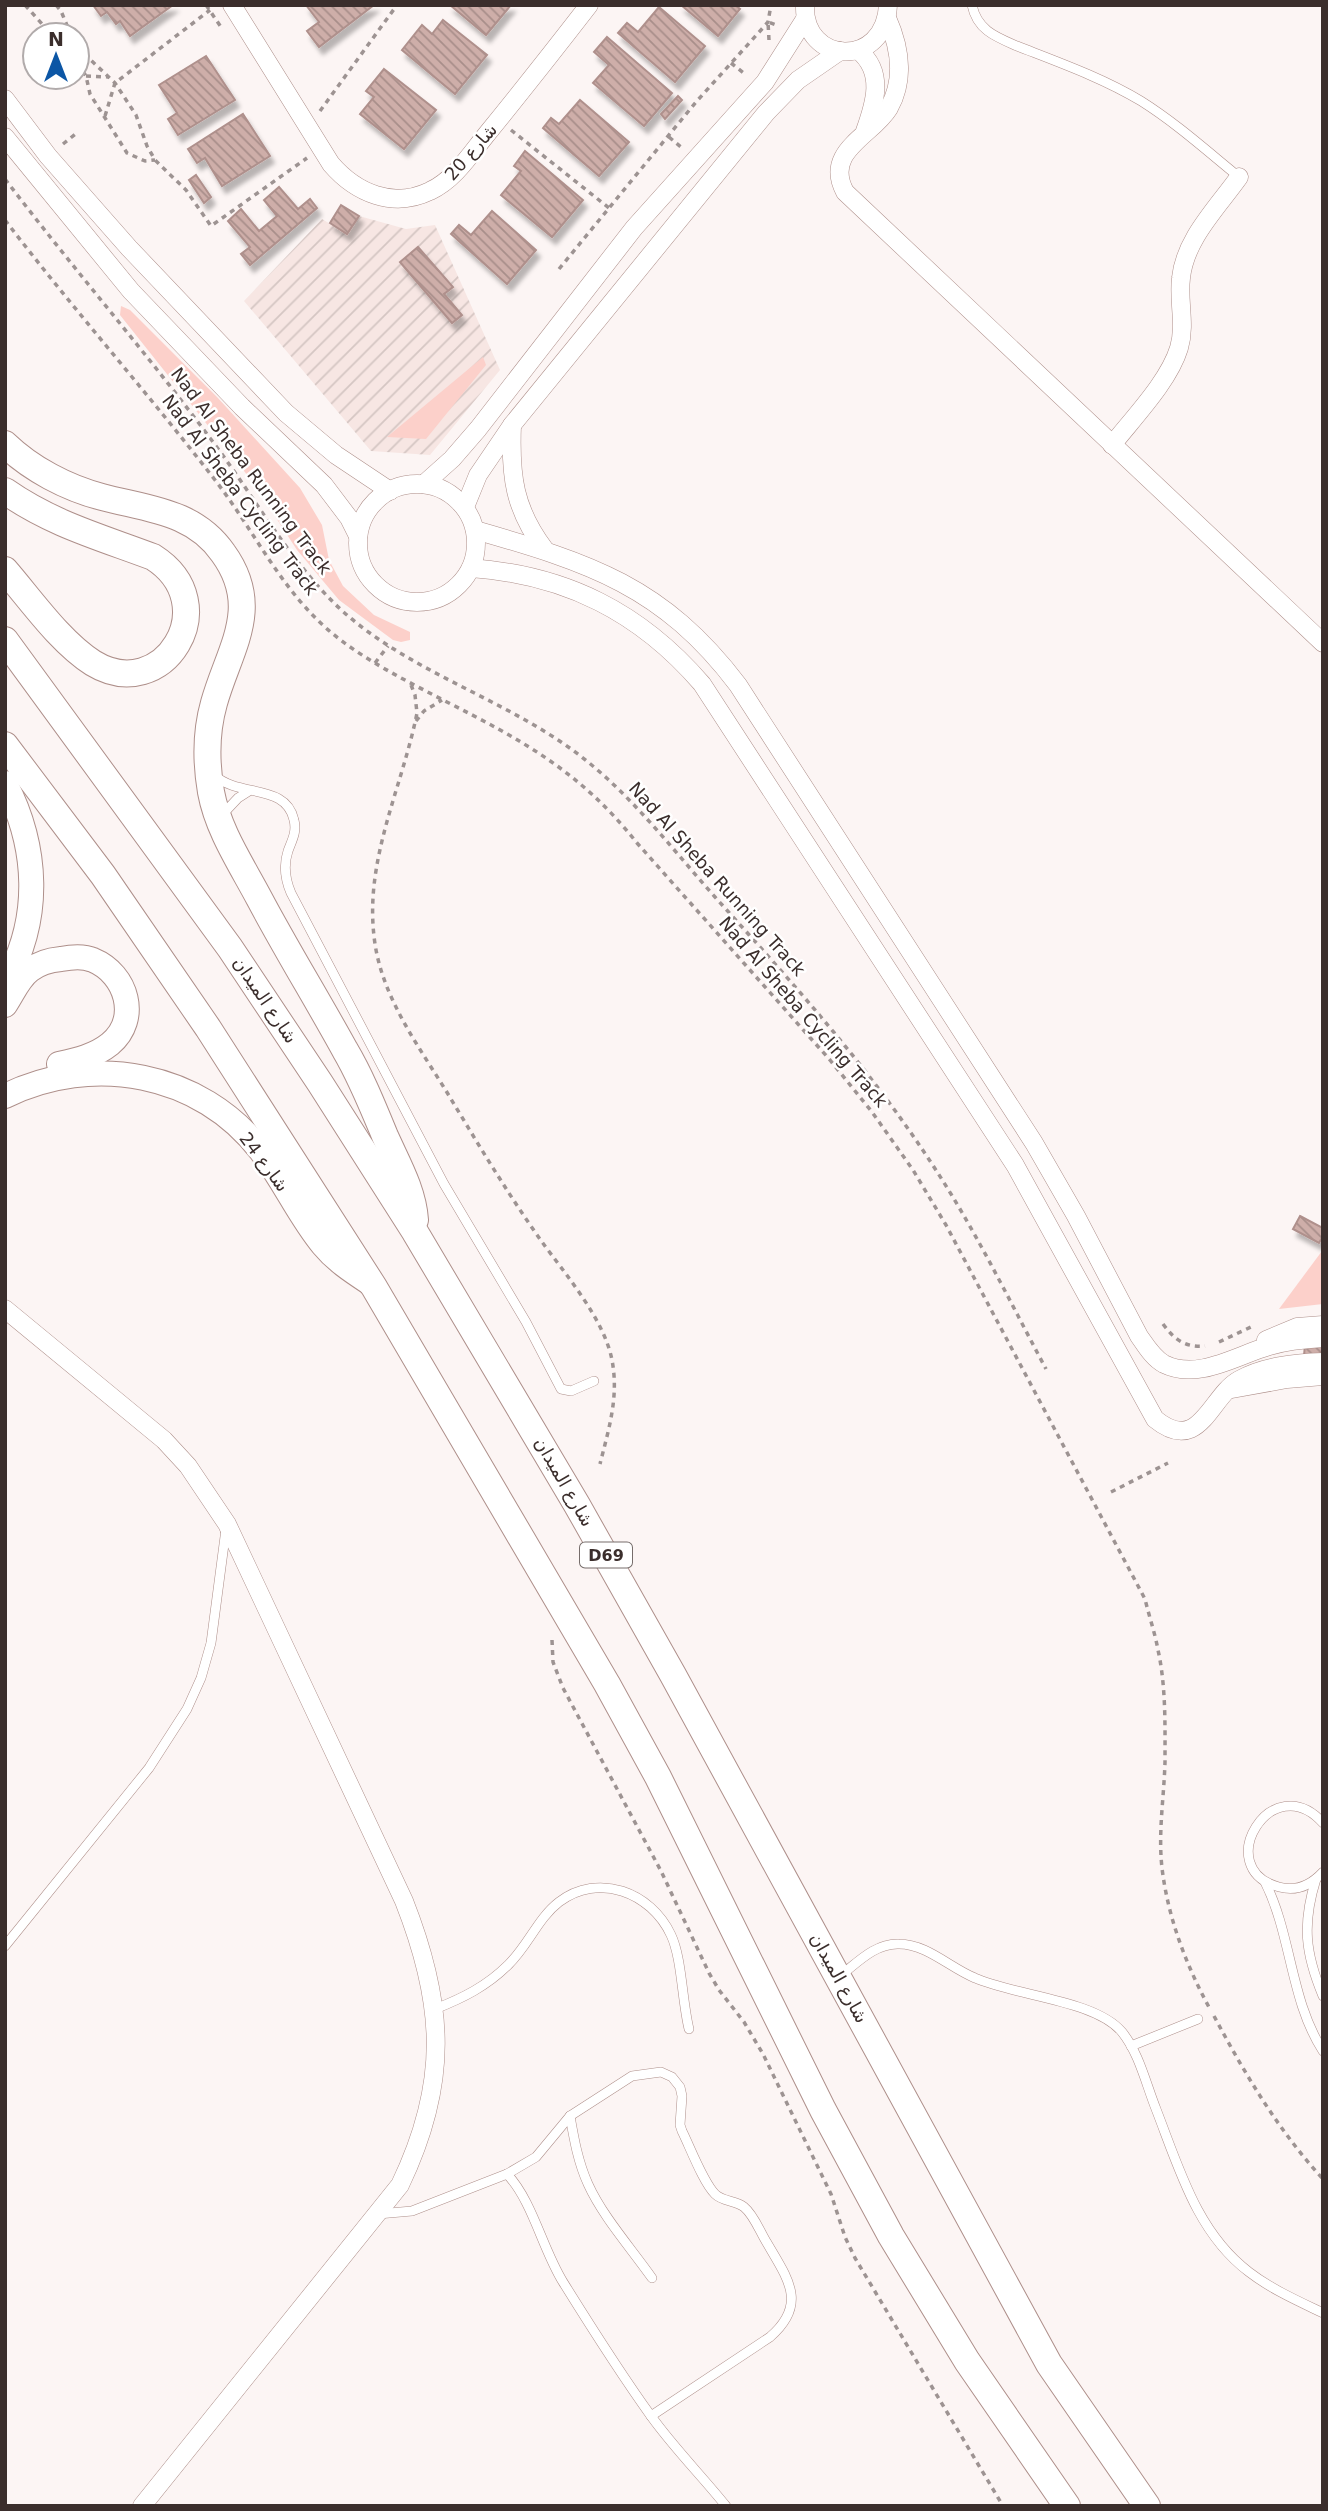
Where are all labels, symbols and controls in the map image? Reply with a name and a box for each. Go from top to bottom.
north arrow [21,21,91,91]
text: N [48,28,64,50]
street label: شارع 20 [440,119,502,185]
street label: Nad Al Sheba Running Track [167,363,336,579]
street label: Nad Al Sheba Cycling Track [158,390,323,600]
street label: Nad Al Sheba Running Track [625,777,810,980]
street label: Nad Al Sheba Cycling Track [715,912,892,1112]
street label: شارع الميدان [228,953,302,1047]
street label: شارع 24 [235,1128,293,1196]
street label: شارع الميدان [530,1433,598,1531]
road number: D69 [580,1542,632,1568]
street label: شارع الميدان [805,1929,873,2027]

